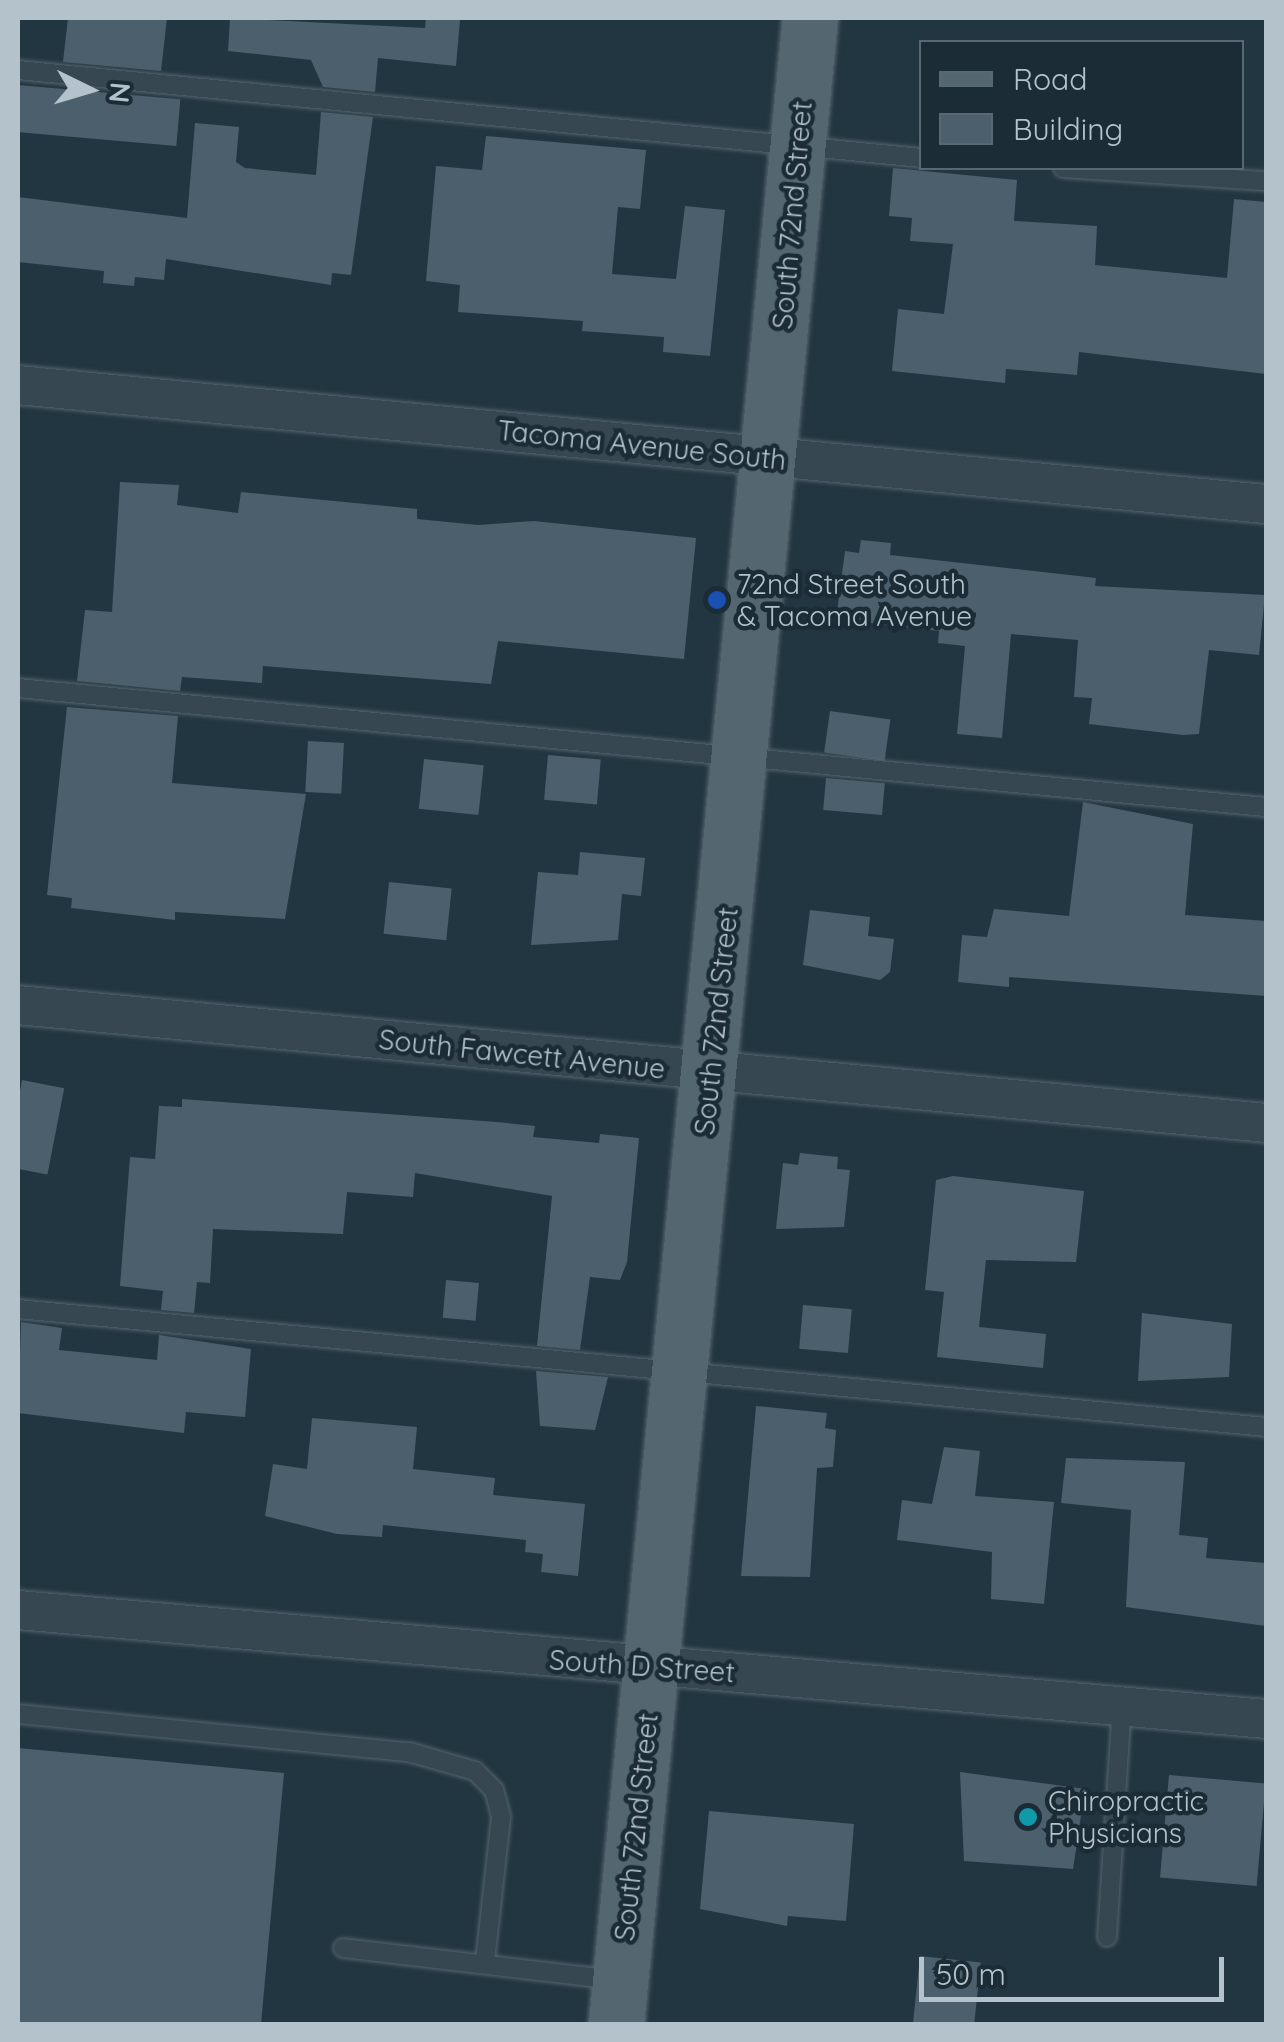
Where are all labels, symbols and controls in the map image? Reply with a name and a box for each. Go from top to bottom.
north arrow [40,40,140,140]
legend [919,40,1244,170]
text: Road [1013,60,1087,98]
text: N [102,81,139,104]
street label: South 72nd Street [765,100,819,330]
text: Building [1013,110,1123,148]
street label: Tacoma Avenue South [496,413,788,477]
place label: 72nd Street South & Tacoma Avenue [737,567,972,633]
marker: 72nd Street South & Tacoma Avenue [706,589,728,611]
street label: South 72nd Street [687,905,745,1137]
street label: South Fawcett Avenue [377,1022,667,1086]
street label: South D Street [548,1643,736,1689]
street label: South 72nd Street [607,1711,665,1943]
place label: Chiropractic Physicians [1048,1784,1204,1850]
marker: Chiropractic Physicians [1017,1806,1039,1828]
scale bar [924,1937,1229,1999]
text: 50 m [936,1955,1006,1993]

